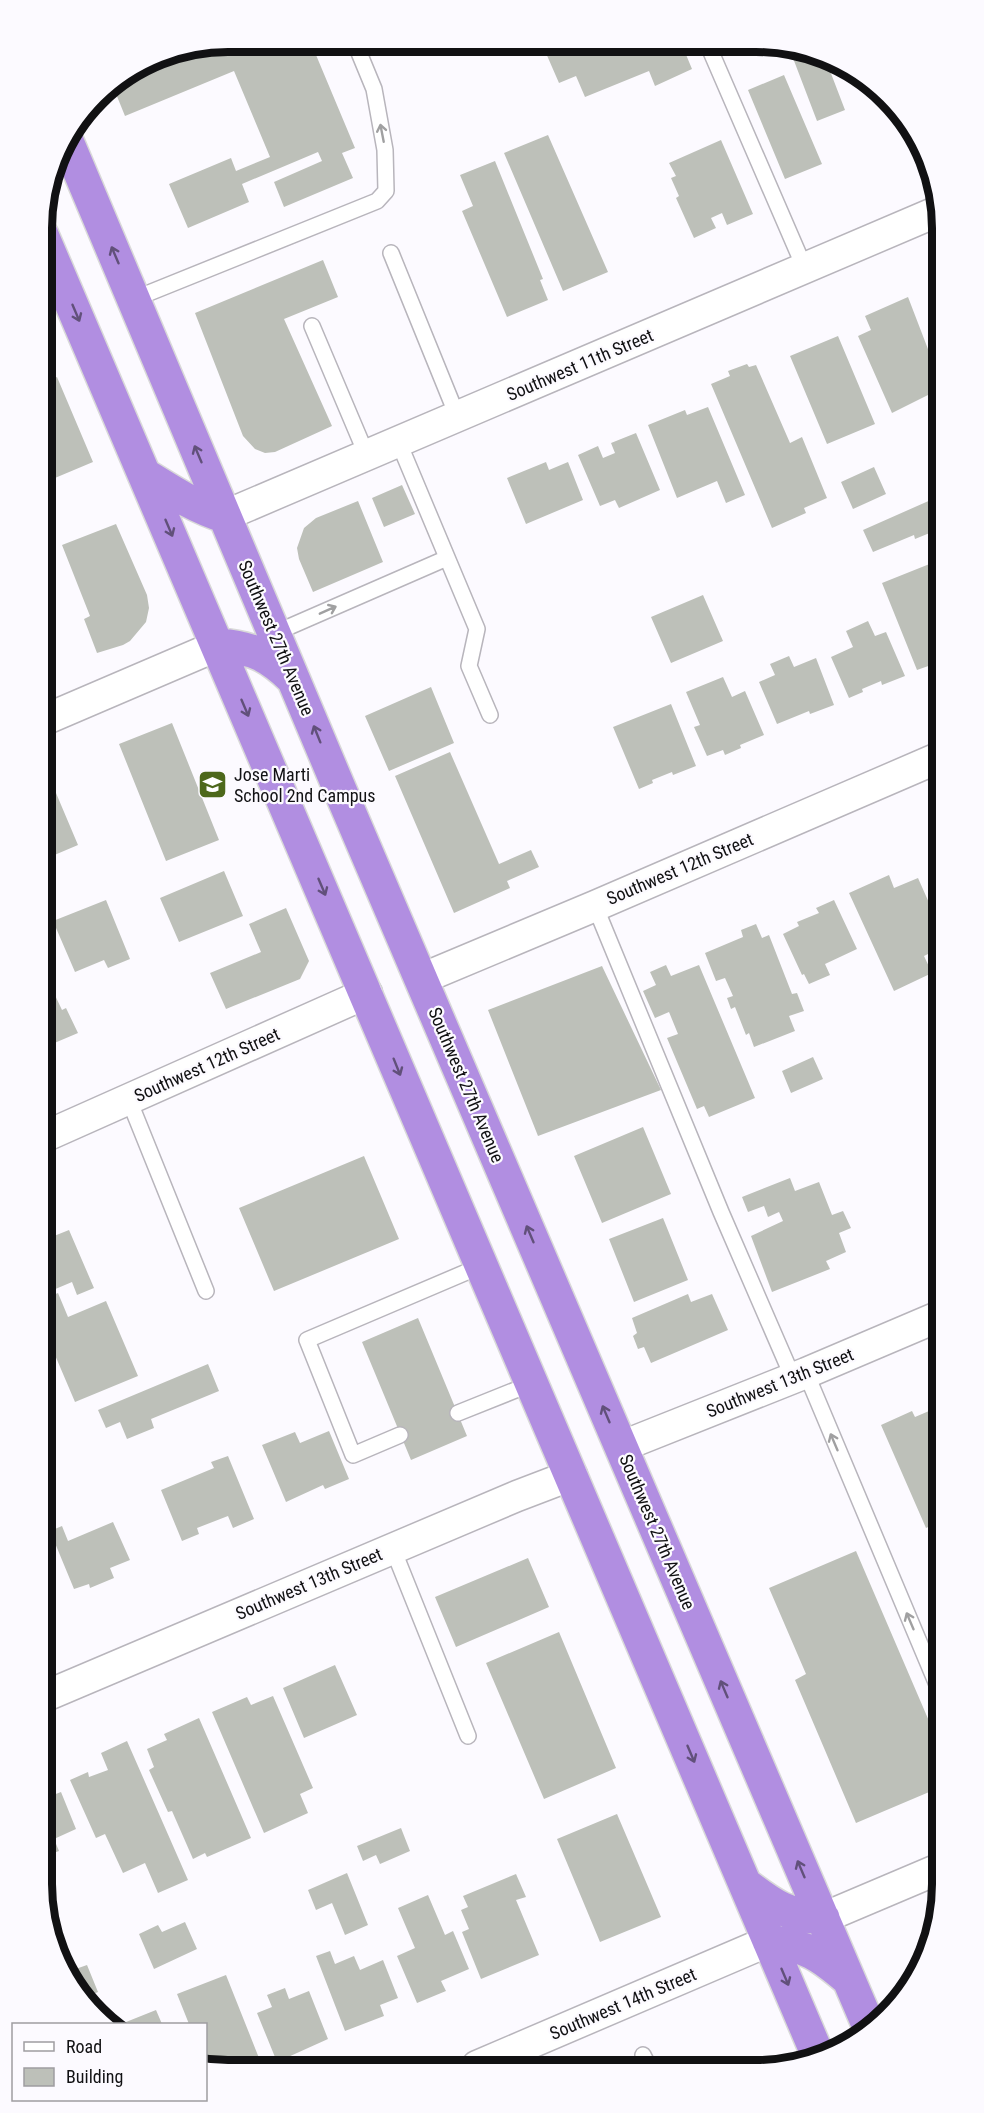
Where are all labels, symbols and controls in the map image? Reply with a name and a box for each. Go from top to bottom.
one-way arrow [376,123,387,143]
one-way arrow [109,246,120,264]
one-way arrow [71,303,82,322]
street label: Southwest 11th Street [503,324,656,405]
one-way arrow [192,445,203,464]
one-way arrow [163,519,175,537]
street label: Southwest 27th Avenue [234,557,319,719]
one-way arrow [319,604,337,615]
one-way arrow [240,698,252,716]
one-way arrow [311,725,322,743]
place label: Jose Marti School 2nd Campus [234,764,376,806]
school or university icon: Jose Marti School 2nd Campus [197,769,229,801]
street label: Southwest 12th Street [603,828,756,909]
one-way arrow [317,877,328,896]
street label: Southwest 27th Avenue [424,1004,509,1166]
street label: Southwest 12th Street [131,1023,283,1106]
one-way arrow [392,1057,403,1075]
one-way arrow [524,1226,535,1244]
street label: Southwest 13th Street [703,1343,857,1422]
one-way arrow [600,1405,611,1423]
one-way arrow [828,1433,839,1451]
street label: Southwest 27th Avenue [615,1451,700,1613]
street label: Southwest 13th Street [232,1543,385,1624]
one-way arrow [904,1613,915,1631]
one-way arrow [718,1681,730,1699]
one-way arrow [686,1745,697,1763]
one-way arrow [795,1860,806,1878]
street label: Southwest 14th Street [546,1963,699,2044]
one-way arrow [780,1967,791,1986]
legend [12,2023,207,2101]
text: Road [66,2036,102,2057]
text: Building [66,2066,123,2087]

